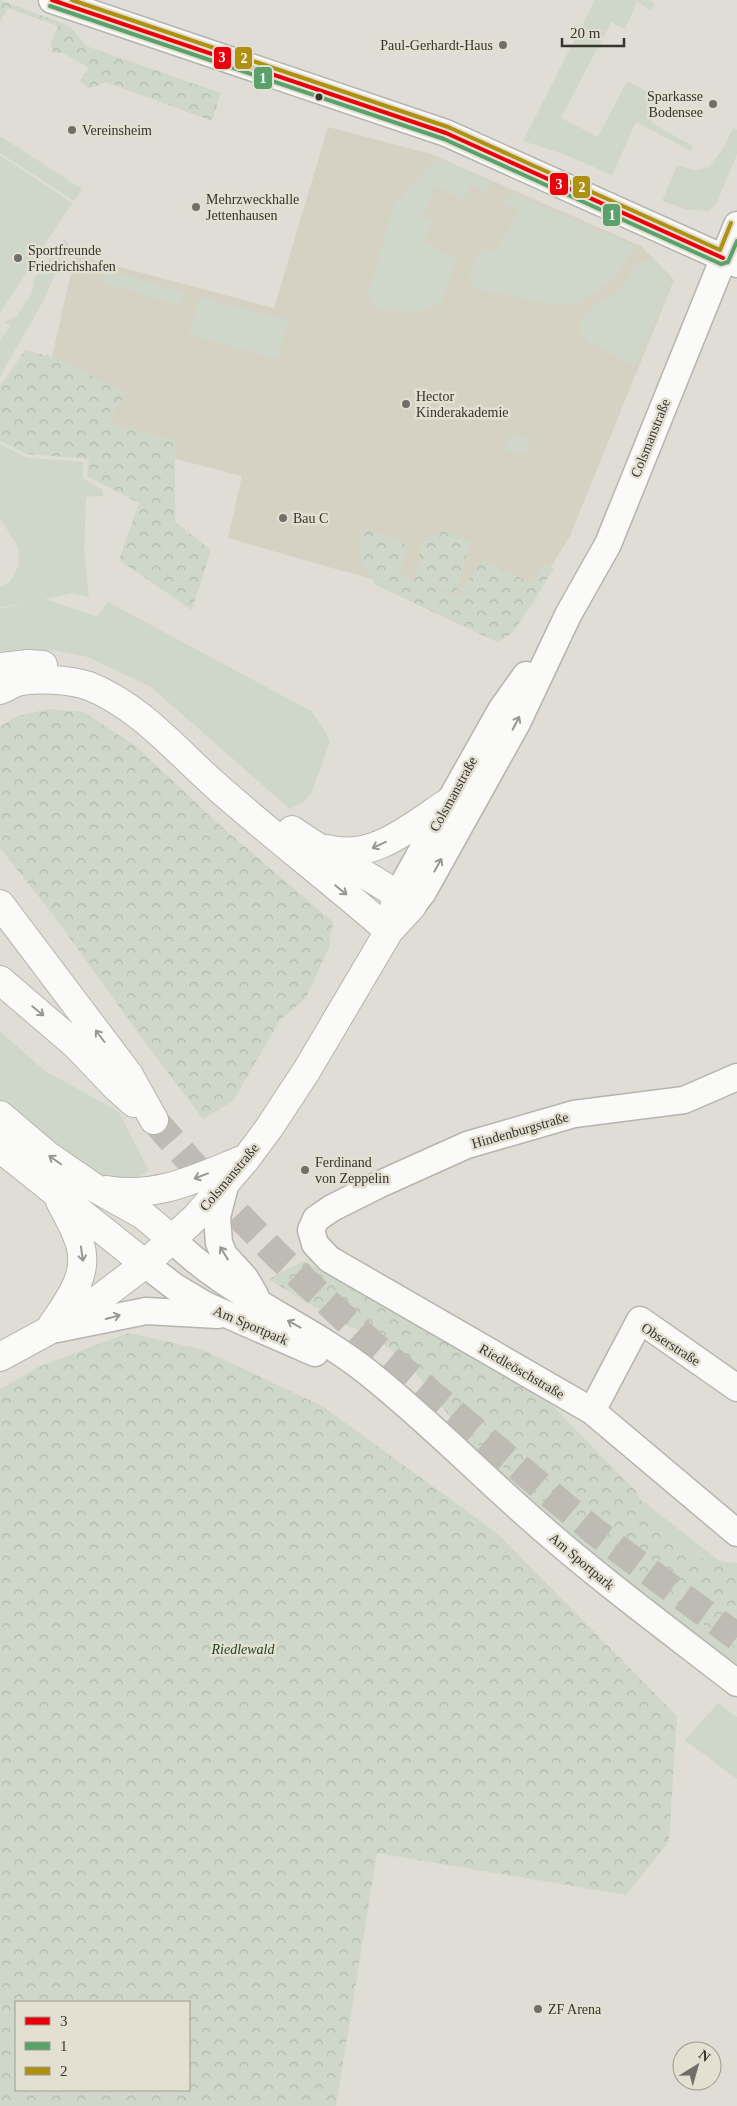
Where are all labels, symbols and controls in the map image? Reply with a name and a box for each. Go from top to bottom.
scale bar [562,15,624,47]
text: 20 m [570,25,601,41]
place label: Paul-Gerhardt-Haus [380,38,493,53]
marker: Paul-Gerhardt-Haus [497,39,509,51]
line badge: 3 [213,46,232,70]
line badge: 2 [234,46,253,70]
text: 3 [219,50,226,65]
text: 2 [241,51,248,66]
line badge: 1 [253,66,273,90]
text: 1 [260,71,267,86]
place label: Sparkasse Bodensee [647,89,703,120]
unlabelled marker [314,92,324,102]
marker: Sparkasse Bodensee [707,98,719,110]
place label: Vereinsheim [82,123,152,138]
marker: Vereinsheim [66,124,78,136]
line badge: 3 [549,172,569,196]
line badge: 2 [572,175,591,199]
text: 3 [556,177,563,192]
text: 2 [579,180,586,195]
place label: Mehrzweckhalle Jettenhausen [206,192,299,223]
marker: Mehrzweckhalle Jettenhausen [190,201,202,213]
line badge: 1 [602,203,621,227]
text: 1 [609,208,616,223]
place label: Sportfreunde Friedrichshafen [28,243,116,274]
marker: Sportfreunde Friedrichshafen [12,252,24,264]
place label: Hector Kinderakademie [416,389,509,420]
street label: Colsmanstraße [628,397,673,480]
marker: Hector Kinderakademie [400,398,412,410]
place label: Bau C [293,511,328,526]
marker: Bau C [277,512,289,524]
one-way arrow [511,715,521,730]
street label: Colsmanstraße [427,754,480,834]
one-way arrow [372,841,387,850]
one-way arrow [433,857,443,872]
one-way arrow [334,884,347,895]
one-way arrow [31,1006,44,1017]
one-way arrow [94,1030,105,1043]
street label: Hindenburgstraße [470,1109,570,1151]
street label: Colsmanstraße [197,1141,262,1214]
one-way arrow [48,1155,62,1165]
place label: Ferdinand von Zeppelin [315,1155,389,1186]
marker: Ferdinand von Zeppelin [299,1164,311,1176]
one-way arrow [194,1172,209,1182]
one-way arrow [77,1245,87,1261]
one-way arrow [219,1246,229,1260]
street label: Am Sportpark [211,1303,290,1348]
one-way arrow [105,1311,121,1321]
one-way arrow [287,1319,302,1328]
street label: Obserstraße [639,1320,703,1369]
street label: Riedleöschstraße [477,1341,567,1402]
street label: Am Sportpark [546,1530,617,1593]
park label: Riedlewald [211,1642,275,1657]
legend [15,2001,190,2091]
place label: ZF Arena [548,2002,602,2017]
marker: ZF Arena [532,2003,544,2015]
text: 3 [60,2013,68,2029]
text: 1 [60,2038,68,2054]
north arrow [672,2041,722,2091]
text: N [696,2047,713,2065]
text: 2 [60,2063,68,2079]

